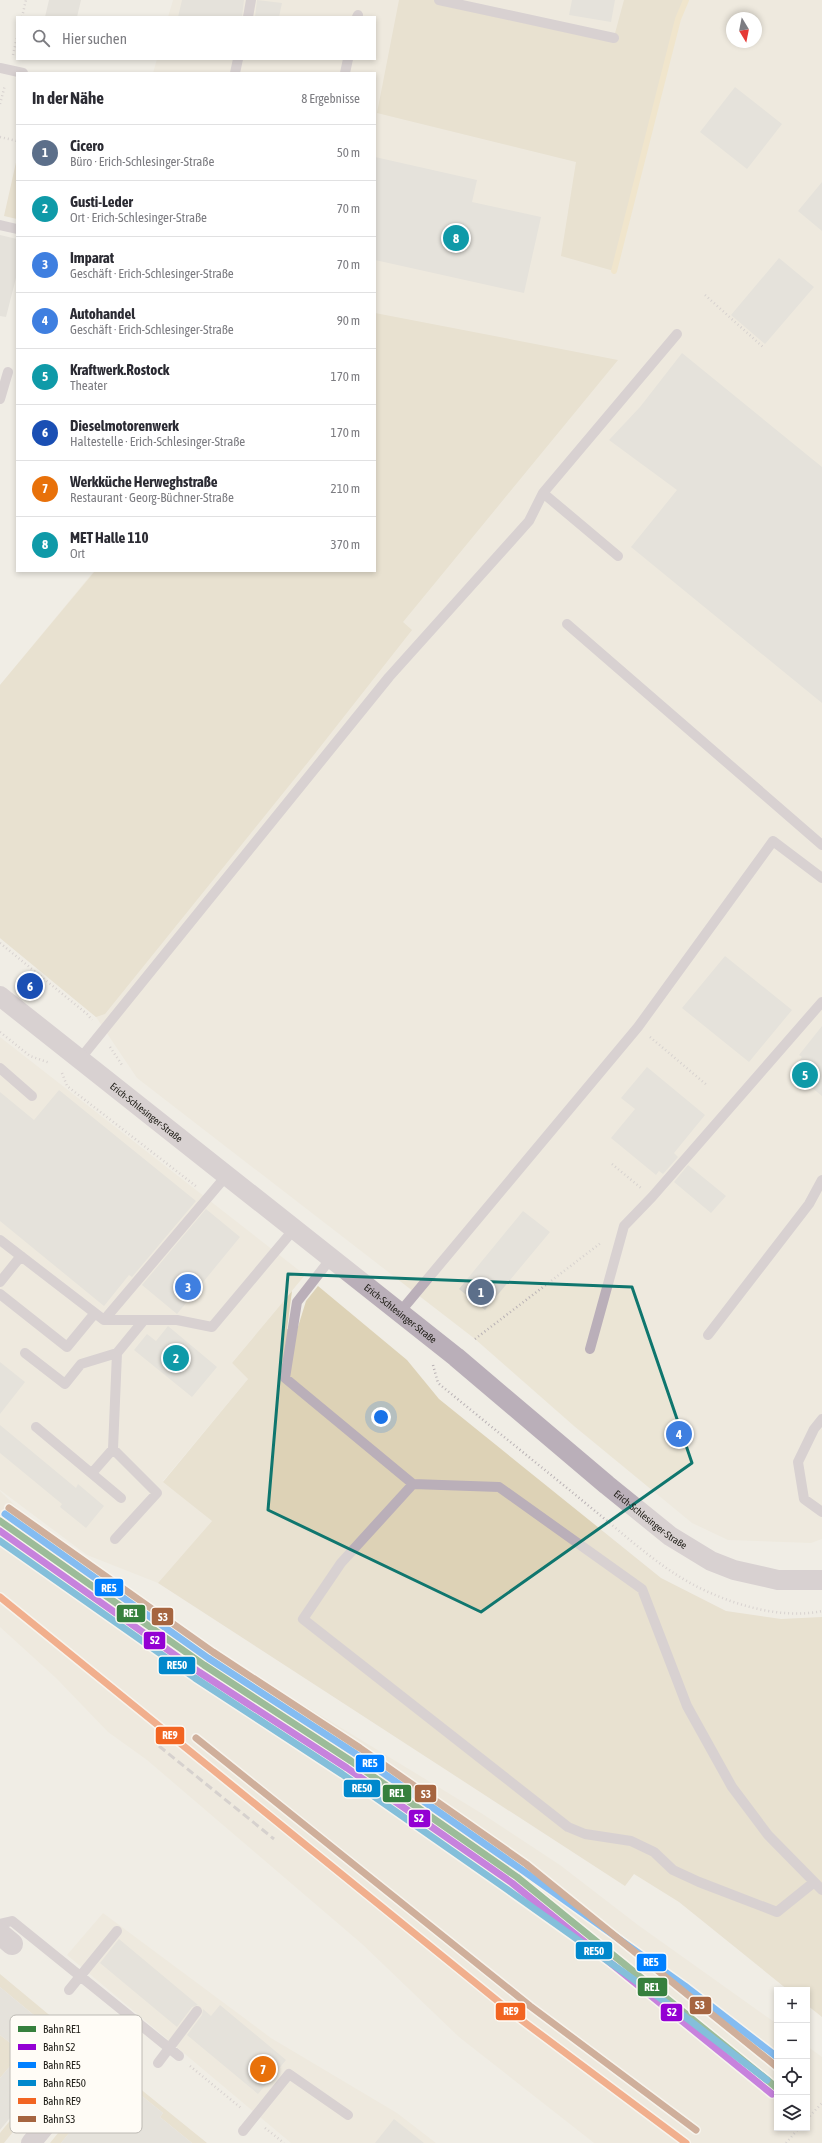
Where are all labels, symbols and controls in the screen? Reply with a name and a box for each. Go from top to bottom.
north arrow [726,12,762,48]
search box [16,16,376,60]
icon: search [30,27,52,49]
text: Hier suchen [62,30,127,47]
text: In der Nähe [32,88,104,108]
text: 8 Ergebnisse [301,91,360,106]
text: Cicero [70,137,104,154]
text: 1 [42,145,48,160]
text: 50 m [337,145,360,160]
text: Büro · Erich-Schlesinger-Straße [70,154,214,169]
text: Gusti-Leder [70,193,133,210]
text: 2 [42,201,48,216]
text: 70 m [337,201,360,216]
text: Ort · Erich-Schlesinger-Straße [70,210,207,225]
pin: 8 [443,223,469,253]
text: Imparat [70,249,114,266]
text: 3 [42,257,48,272]
text: 70 m [337,257,360,272]
text: Geschäft · Erich-Schlesinger-Straße [70,266,234,281]
text: Autohandel [70,305,135,322]
text: 4 [42,313,48,328]
text: 90 m [337,313,360,328]
text: Geschäft · Erich-Schlesinger-Straße [70,322,234,337]
text: Kraftwerk.Rostock [70,361,169,378]
text: 5 [42,369,48,384]
text: 170 m [331,369,360,384]
text: Theater [70,378,107,393]
text: Dieselmotorenwerk [70,417,179,434]
text: 6 [42,425,48,440]
text: 170 m [331,425,360,440]
text: Haltestelle · Erich-Schlesinger-Straße [70,434,245,449]
text: Werkküche Herweghstraße [70,473,218,490]
text: 7 [42,481,48,496]
text: 210 m [331,481,360,496]
text: Restaurant · Georg-Büchner-Straße [70,490,234,505]
text: MET Halle 110 [70,529,149,546]
text: 8 [42,537,48,552]
text: 370 m [331,537,360,552]
text: Ort [70,546,85,561]
pin: 6 [17,971,43,1001]
pin: 5 [792,1060,818,1090]
street label: Erich-Schlesinger-Straße [108,1080,185,1144]
pin: 3 [175,1272,201,1302]
pin: 1 [468,1277,494,1307]
street label: Erich-Schlesinger-Straße [362,1281,439,1345]
pin: 2 [163,1343,189,1373]
your location [371,1407,391,1427]
pin: 4 [666,1419,692,1449]
street label: Erich-Schlesinger-Straße [612,1488,689,1551]
line badge: RE5 [94,1578,124,1597]
text: RE5 [101,1582,117,1594]
line badge: RE1 [116,1604,146,1623]
text: RE1 [123,1607,139,1619]
line badge: S3 [151,1607,174,1626]
text: S3 [158,1611,168,1623]
line badge: S2 [143,1631,166,1650]
text: S2 [150,1634,160,1646]
line badge: RE50 [158,1656,196,1675]
text: RE50 [167,1659,187,1671]
line badge: RE9 [155,1726,185,1745]
text: RE9 [162,1729,178,1741]
line badge: RE5 [355,1754,385,1773]
text: RE5 [362,1757,378,1769]
line badge: RE50 [343,1779,381,1798]
text: RE50 [352,1782,372,1794]
line badge: RE1 [382,1784,412,1803]
line badge: S3 [414,1784,437,1803]
text: RE1 [389,1787,405,1799]
text: S3 [421,1788,431,1800]
line badge: S2 [408,1809,431,1828]
text: S2 [414,1812,424,1824]
line badge: RE50 [575,1941,613,1960]
text: RE50 [584,1945,604,1957]
line badge: RE5 [636,1953,667,1972]
text: RE5 [643,1956,659,1968]
line badge: RE1 [637,1977,668,1997]
text: RE1 [644,1981,660,1993]
map controls [774,1987,810,2131]
button: + [774,1987,810,2023]
line badge: S3 [689,1996,712,2015]
text: S3 [695,1999,705,2011]
line badge: RE9 [495,2002,526,2021]
line badge: S2 [660,2003,683,2022]
text: RE9 [503,2005,519,2017]
text: S2 [667,2006,677,2018]
legend [10,2015,142,2133]
text: Bahn RE1 [43,2023,81,2035]
button: − [774,2023,810,2059]
text: Bahn S2 [43,2041,75,2053]
pin: 7 [250,2054,276,2084]
text: Bahn RE5 [43,2059,81,2071]
button: locate [774,2059,810,2095]
text: Bahn RE50 [43,2077,86,2089]
text: Bahn RE9 [43,2095,81,2107]
button: layers [774,2095,810,2131]
text: Bahn S3 [43,2113,75,2125]

